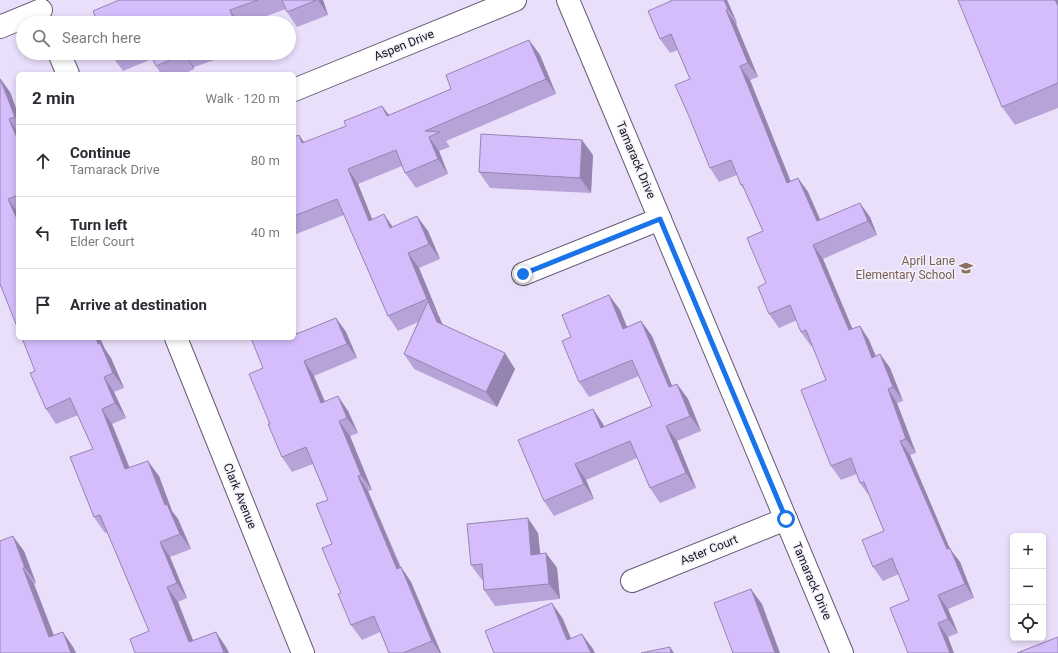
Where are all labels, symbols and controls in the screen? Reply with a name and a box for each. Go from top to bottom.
search box [16,16,296,60]
icon: search [30,27,52,49]
street label: Aspen Drive [372,27,436,63]
text: Search here [62,29,141,47]
text: 2 min [32,88,75,108]
text: Walk · 120 m [205,91,280,106]
street label: Tamarack Drive [613,119,659,201]
text: Continue [70,144,131,162]
icon: ahead [32,150,54,172]
text: 80 m [251,153,280,168]
text: Tamarack Drive [70,162,160,177]
text: Turn left [70,216,127,234]
icon: left [32,222,54,244]
text: 40 m [251,225,280,240]
text: Elder Court [70,234,134,249]
place label: April Lane Elementary School [855,254,955,282]
school or university icon: April Lane Elementary School [958,260,974,276]
route end [514,265,532,283]
icon: arrive [32,294,54,316]
text: Arrive at destination [70,296,207,314]
street label: Clark Avenue [220,461,260,531]
route start [777,510,795,528]
street label: Aster Court [678,532,740,568]
map controls [1010,533,1046,641]
button: + [1010,533,1046,569]
street label: Tamarack Drive [789,540,835,622]
button: − [1010,569,1046,605]
button: locate [1010,605,1046,641]

